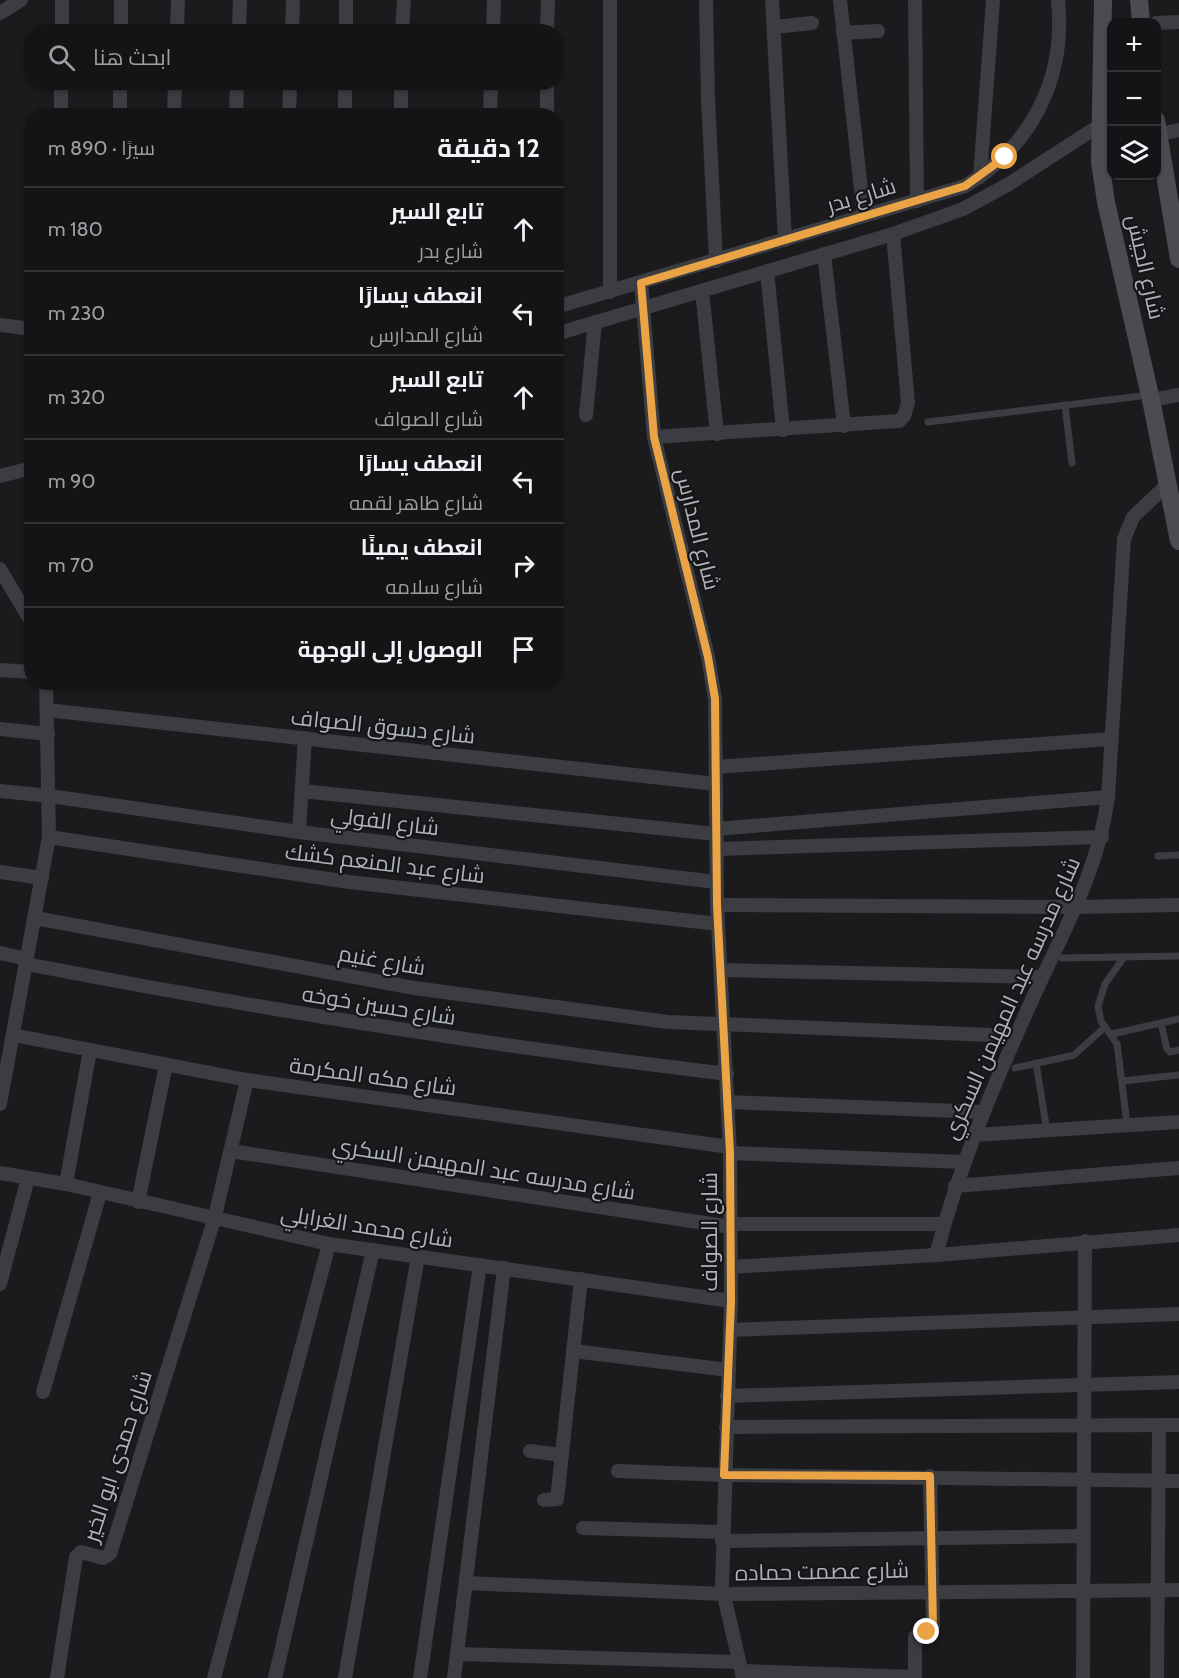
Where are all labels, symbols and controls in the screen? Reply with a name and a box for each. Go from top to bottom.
map controls [1107,18,1161,180]
button: + [1107,18,1161,72]
search box [24,24,564,90]
icon: search [45,41,78,74]
text: ابحث هنا [93,44,171,71]
button: − [1107,72,1161,126]
button: layers [1107,126,1161,180]
text: 12 دقيقة [437,132,540,164]
text: سيرًا · 890 m [48,136,155,160]
route start [991,143,1017,169]
street label: شارع بدر [821,172,899,220]
text: تابع السير [391,198,483,225]
street label: شارع الجيش [1119,212,1171,322]
icon: ahead [507,213,540,246]
text: 180 m [48,217,103,241]
text: شارع بدر [418,239,483,263]
text: انعطف يسارًا [358,282,483,309]
icon: left [507,297,540,330]
text: 230 m [48,301,105,325]
text: شارع المدارس [370,323,483,347]
text: تابع السير [391,366,483,393]
icon: ahead [507,381,540,414]
text: 320 m [48,385,105,409]
text: شارع الصواف [374,407,483,431]
text: انعطف يسارًا [358,450,483,477]
icon: left [507,465,540,498]
street label: شارع المدارس [668,465,726,593]
text: 90 m [48,469,95,493]
text: شارع طاهر لقمه [349,491,483,515]
text: انعطف يمينًا [361,534,483,561]
icon: right [507,549,540,582]
text: 70 m [48,553,94,577]
text: شارع سلامه [385,575,483,599]
icon: arrive [507,633,540,666]
text: الوصول إلى الوجهة [298,636,483,663]
street label: شارع دسوق الصواف [289,703,476,751]
street label: شارع الفولي [329,801,441,844]
street label: شارع عبد المنعم كشك [283,838,486,891]
street label: شارع مدرسه عبد المهيمن السكري [937,853,1089,1145]
street label: شارع غنيم [336,940,428,983]
street label: شارع حسين خوخه [300,980,458,1032]
street label: شارع مكه المكرمة [287,1051,458,1103]
street label: شارع مدرسه عبد المهيمن السكري [330,1131,637,1209]
street label: شارع الصواف [696,1172,724,1292]
street label: شارع محمد الغرابلي [278,1200,455,1256]
street label: شارع حمدى ابو الخير [76,1367,159,1548]
street label: شارع عصمت حماده [735,1556,909,1588]
route end [913,1618,939,1644]

